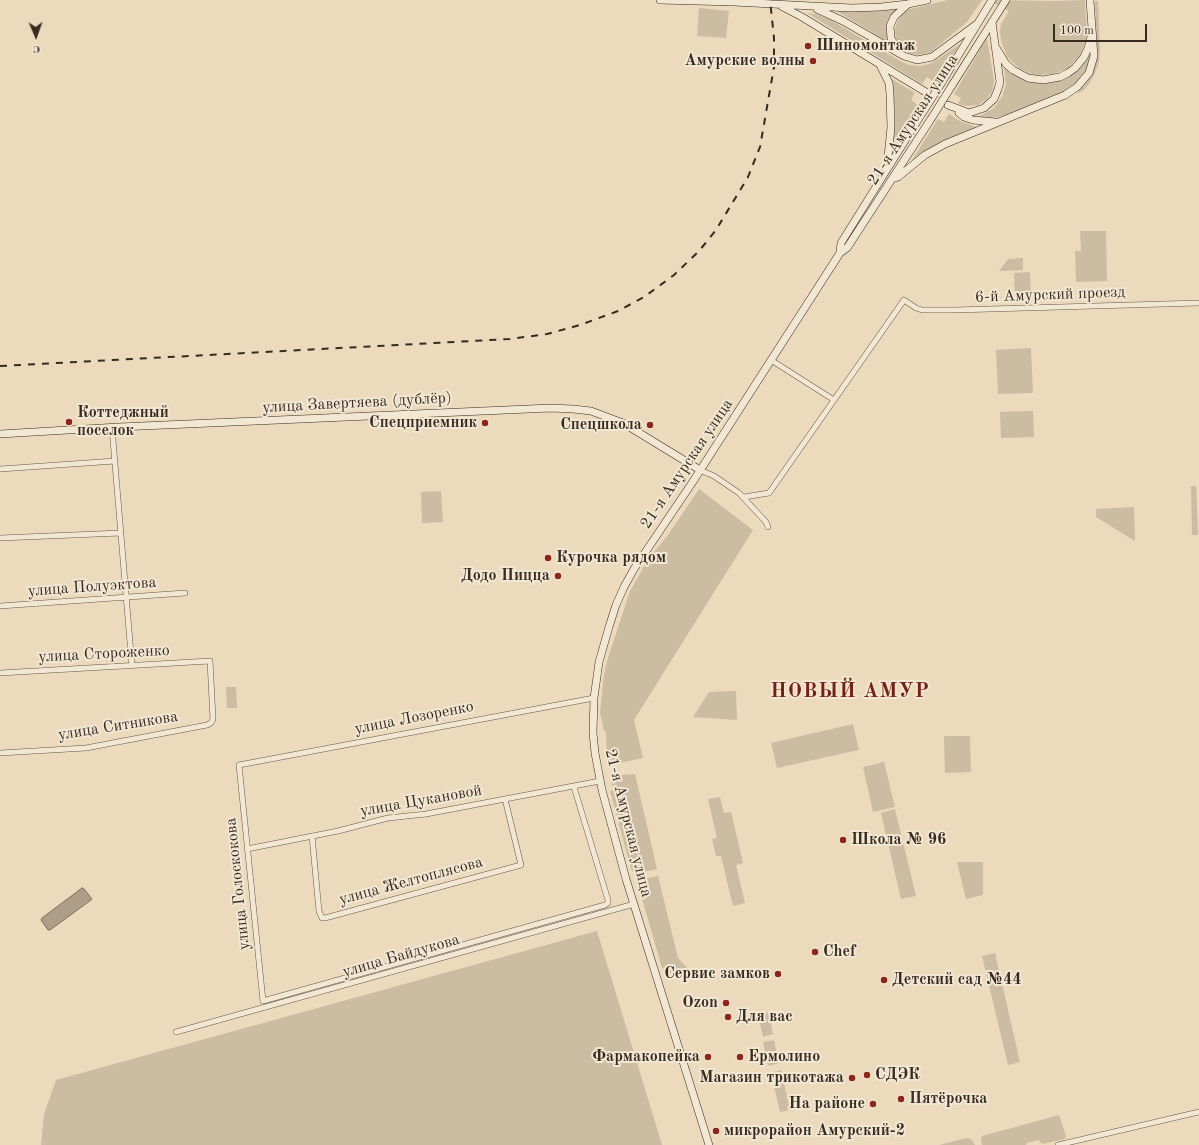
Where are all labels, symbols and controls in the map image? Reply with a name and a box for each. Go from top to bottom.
north arrow [16,16,56,56]
scale bar [1055,16,1149,42]
text: 100 m [1060,25,1094,37]
place label: Шиномонтаж [816,36,915,56]
marker: Шиномонтаж [803,41,813,51]
text: С [33,43,40,54]
place label: Амурские волны [685,51,805,71]
street label: 21-я Амурская улица [864,51,962,189]
marker: Амурские волны [808,56,818,66]
street label: 6-й Амурский проезд [975,283,1125,307]
street label: улица Завертяева (дублёр) [262,388,452,418]
street label: 21-я Амурская улица [637,396,737,532]
place label: Коттеджный поселок [77,403,169,441]
place label: Спецприемник [369,413,477,433]
place label: Спецшкола [560,415,642,435]
marker: Коттеджный поселок [64,417,74,427]
marker: Спецприемник [480,418,490,428]
marker: Спецшкола [645,420,655,430]
place label: Курочка рядом [556,548,666,568]
marker: Курочка рядом [543,553,553,563]
place label: Додо Пицца [461,566,550,586]
marker: Додо Пицца [553,571,563,581]
street label: улица Полуэктова [27,573,157,601]
street label: улица Стороженко [38,641,170,667]
district label: НОВЫЙ АМУР [770,680,930,704]
street label: улица Лозоренко [353,697,475,739]
street label: улица Ситникова [57,707,179,745]
street label: 21-я Амурская улица [600,747,656,899]
street label: улица Цукановой [358,781,484,821]
street label: улица Голоскокова [221,817,255,951]
place label: Школа № 96 [851,830,946,850]
marker: Школа № 96 [838,835,848,845]
street label: улица Желтоплясова [337,853,485,909]
street label: улица Байдукова [340,930,462,982]
place label: Chef [823,942,856,962]
marker: Chef [810,947,820,957]
place label: Сервис замков [664,964,770,984]
marker: Сервис замков [773,969,783,979]
place label: Детский сад №44 [892,970,1022,990]
marker: Детский сад №44 [879,975,889,985]
place label: Ozon [682,993,718,1013]
marker: Ozon [721,998,731,1008]
place label: Для вас [736,1007,793,1027]
marker: Для вас [723,1012,733,1022]
place label: Фармакопейка [592,1047,700,1067]
place label: Ермолино [748,1047,820,1067]
marker: Фармакопейка [703,1052,713,1062]
marker: Ермолино [735,1052,745,1062]
place label: СДЭК [875,1065,920,1085]
place label: Магазин трикотажа [699,1068,844,1088]
marker: СДЭК [862,1070,872,1080]
marker: Магазин трикотажа [847,1073,857,1083]
place label: Пятёрочка [909,1089,987,1109]
place label: На районе [789,1094,865,1114]
marker: Пятёрочка [896,1094,906,1104]
marker: На районе [868,1099,878,1109]
place label: микрорайон Амурский-2 [724,1121,905,1141]
marker: микрорайон Амурский-2 [711,1126,721,1136]

